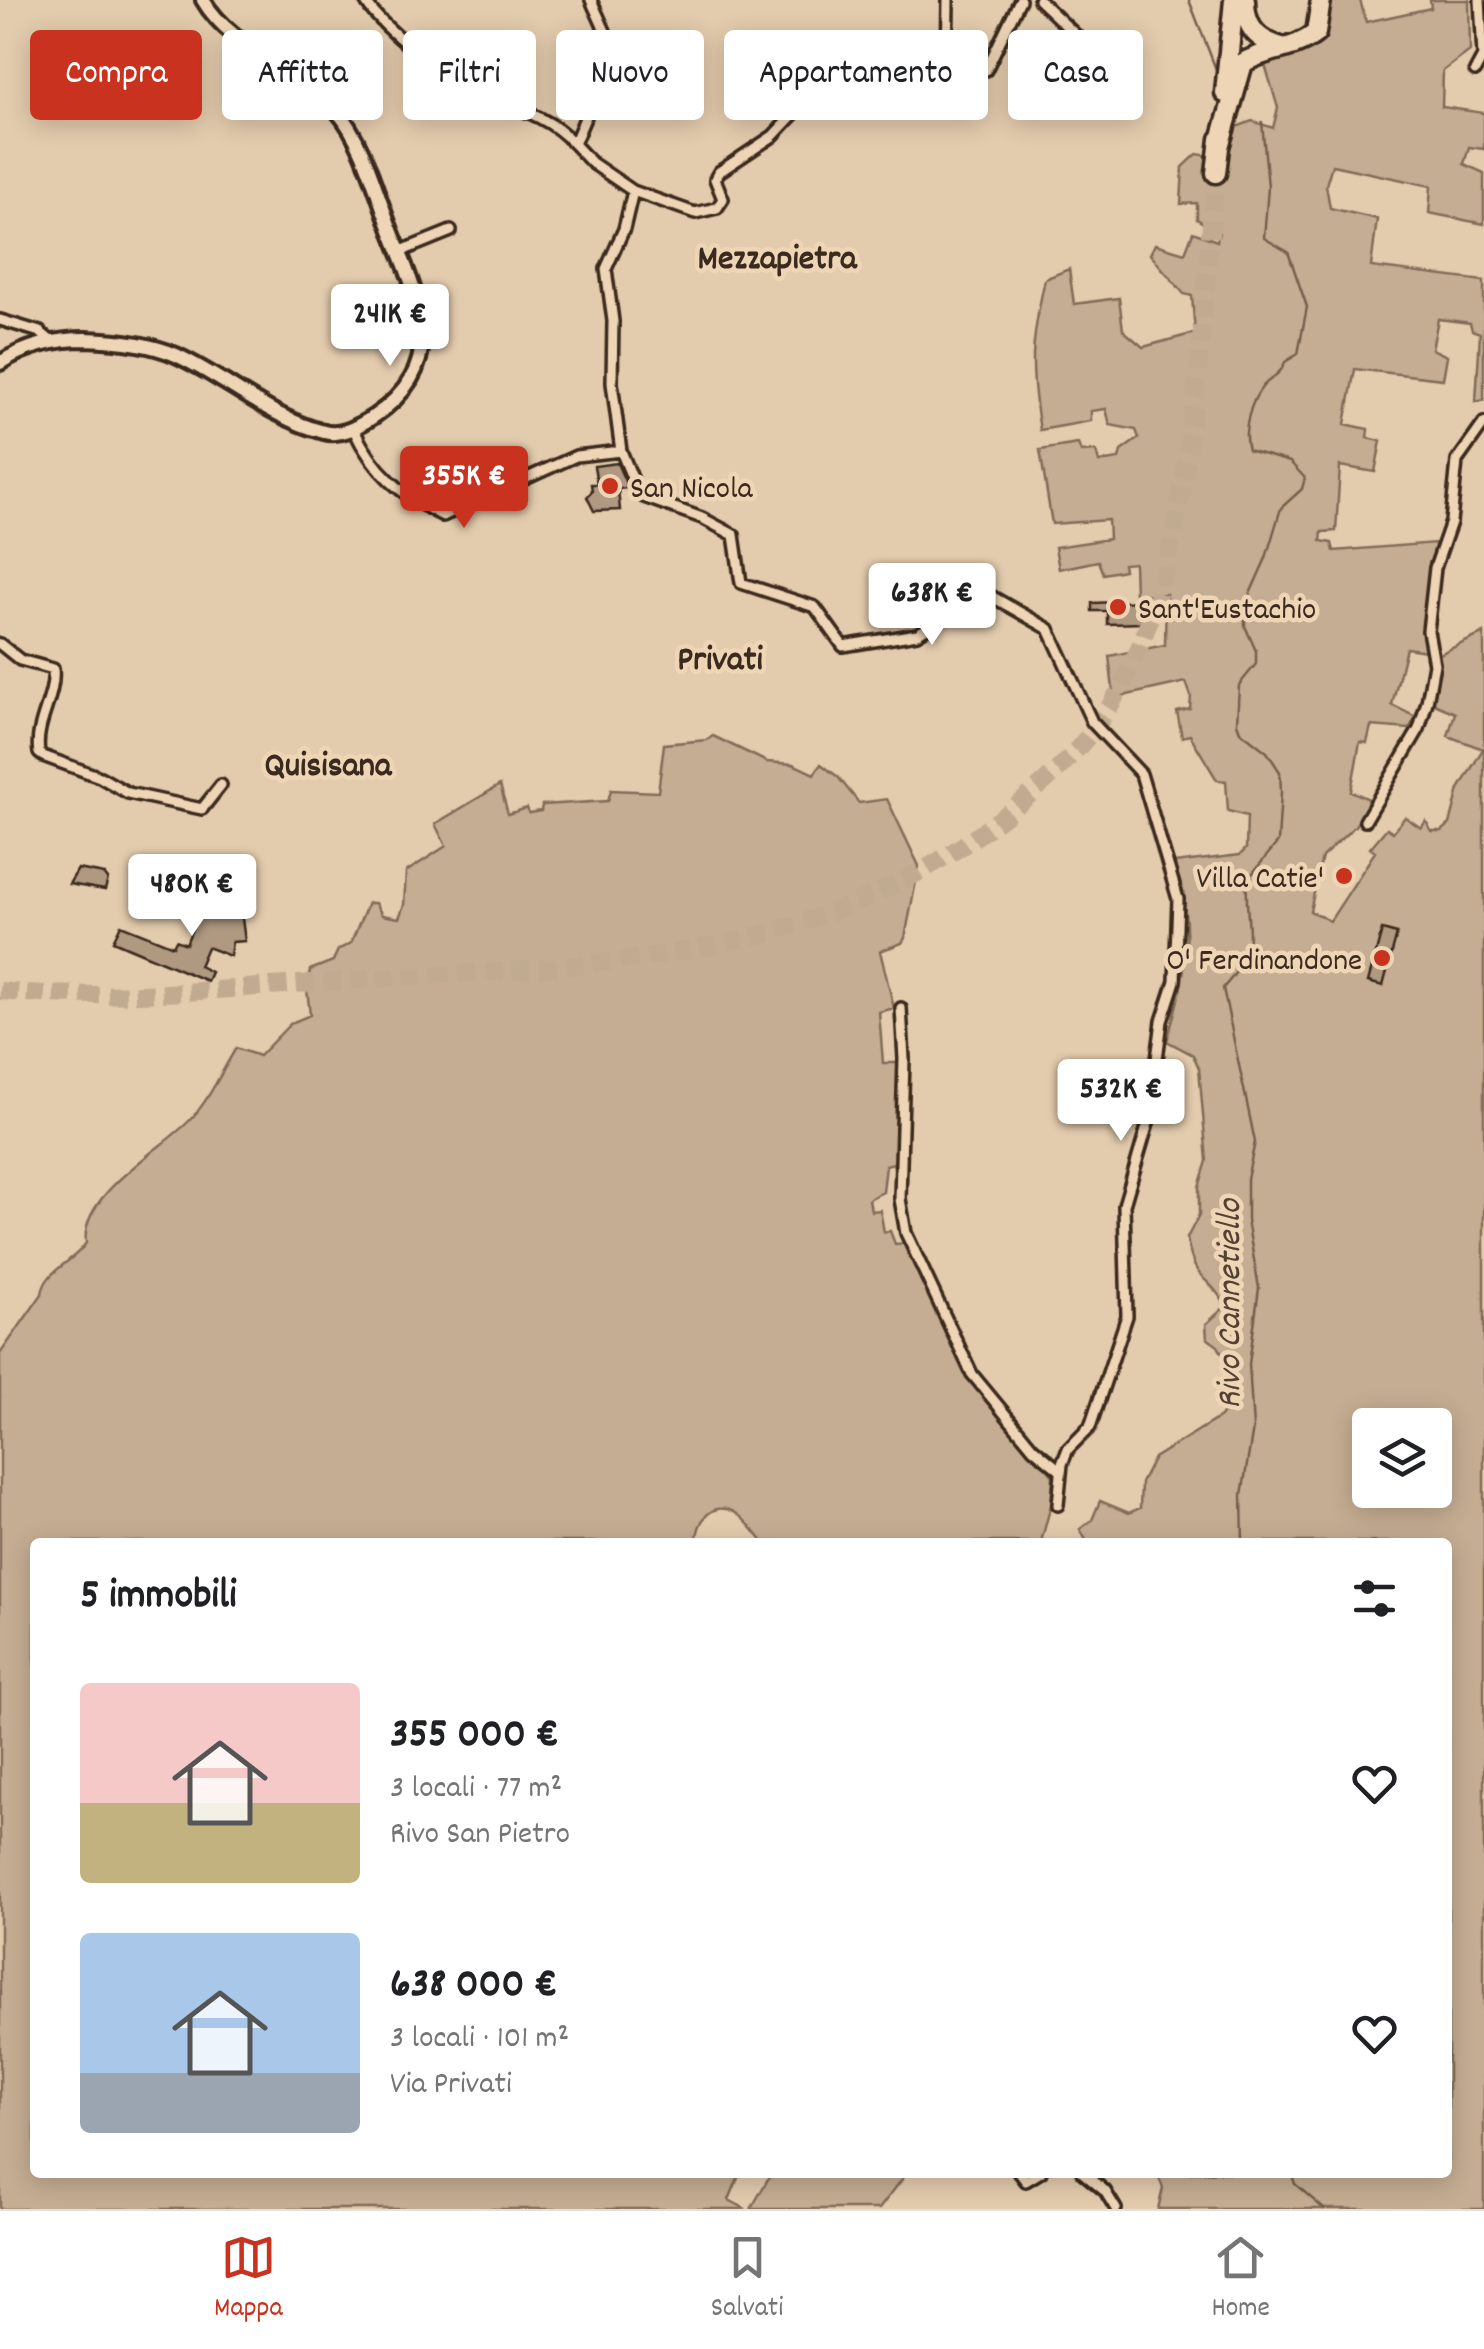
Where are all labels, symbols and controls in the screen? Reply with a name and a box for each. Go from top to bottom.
chip: Compra [30,30,202,120]
chip: Affitta [222,30,383,120]
chip: Filtri [403,30,536,120]
chip: Nuovo [556,30,704,120]
chip: Appartamento [724,30,988,120]
chip: Casa [1008,30,1143,120]
district label: Mezzapietra [697,236,858,286]
pin: 241K € [309,284,471,369]
text: 241K € [353,293,427,339]
pin: 355K € [383,446,545,531]
text: 355K € [422,455,506,501]
place label: San Nicola [630,468,754,514]
marker: San Nicola [599,475,621,497]
pin: 638K € [851,563,1013,648]
text: 638K € [891,572,973,618]
place label: Sant'Eustachio [1138,589,1316,635]
marker: Sant'Eustachio [1107,596,1129,618]
district label: Privati [677,637,763,687]
district label: Quisisana [265,743,393,793]
pin: 480K € [111,854,273,939]
place label: Villa Catie' [1196,858,1324,904]
text: 480K € [150,863,234,909]
marker: Villa Catie' [1333,865,1355,887]
place label: O' Ferdinandone [1166,940,1362,986]
marker: O' Ferdinandone [1371,947,1393,969]
pin: 532K € [1040,1059,1202,1144]
text: 532K € [1080,1068,1162,1114]
water label: Rivo Cannetiello [1207,1198,1257,1409]
map controls [1352,1408,1452,1508]
button: layers [1352,1408,1452,1508]
text: 5 immobili [80,1568,237,1628]
icon: filters [1347,1571,1402,1626]
text: 355 000 € [390,1707,559,1767]
icon: home [160,1723,280,1843]
icon: heart [1347,1756,1402,1811]
text: 3 locali · 77 m² [390,1767,562,1813]
text: Rivo San Pietro [390,1813,570,1859]
text: 638 000 € [390,1957,557,2017]
icon: home [160,1973,280,2093]
icon: heart [1347,2006,1402,2061]
text: 3 locali · 101 m² [390,2017,569,2063]
text: Via Privati [390,2063,512,2109]
tab: Mappa [214,2230,283,2330]
tab: Salvati [711,2230,783,2330]
tab: Home [1212,2230,1270,2330]

